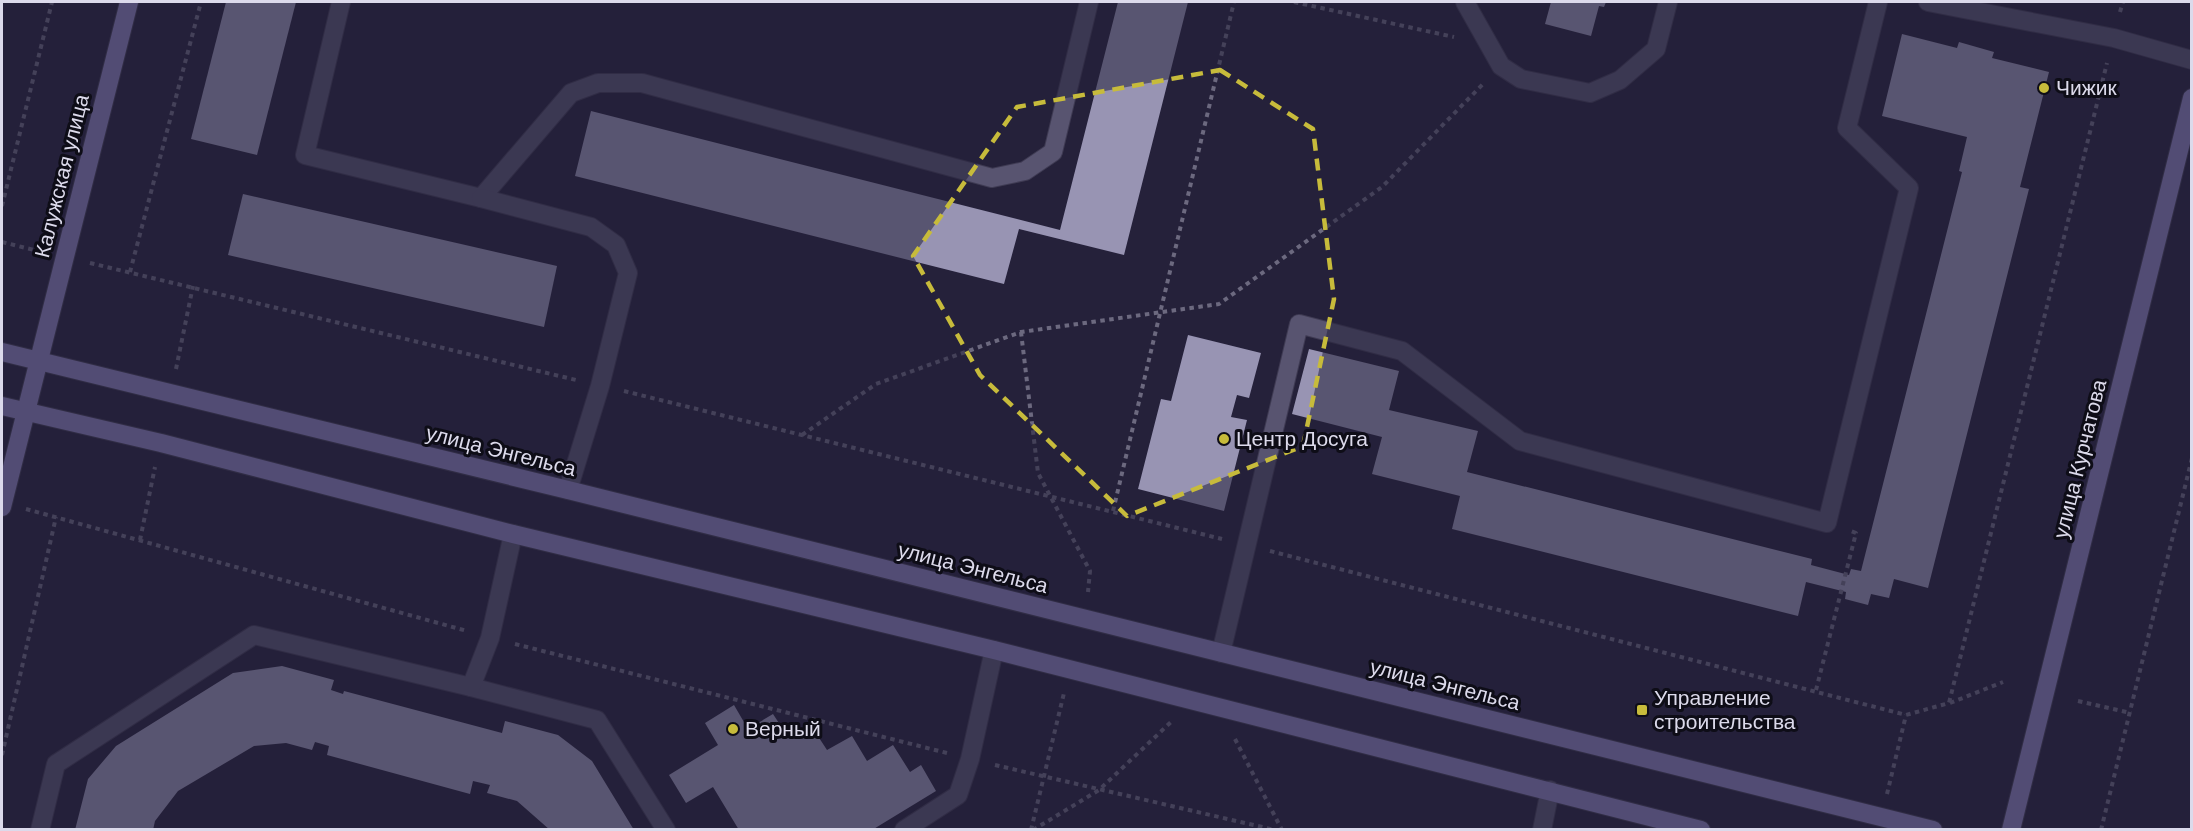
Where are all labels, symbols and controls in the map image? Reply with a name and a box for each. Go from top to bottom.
place label: Чижик [2056,76,2118,99]
marker: Чижик [2037,81,2051,95]
street label: Калужская улица [30,91,93,260]
street label: улица Курчатова [2049,377,2110,541]
street label: улица Энгельса [424,421,579,480]
place label: Центр Досуга [1236,427,1368,450]
marker: Центр Досуга [1217,432,1231,446]
street label: улица Энгельса [896,538,1051,597]
street label: улица Энгельса [1368,655,1523,714]
place label: Управление строительства [1654,686,1796,733]
marker: Управление строительства [1635,703,1649,717]
place label: Верный [745,717,821,740]
marker: Верный [726,722,740,736]

